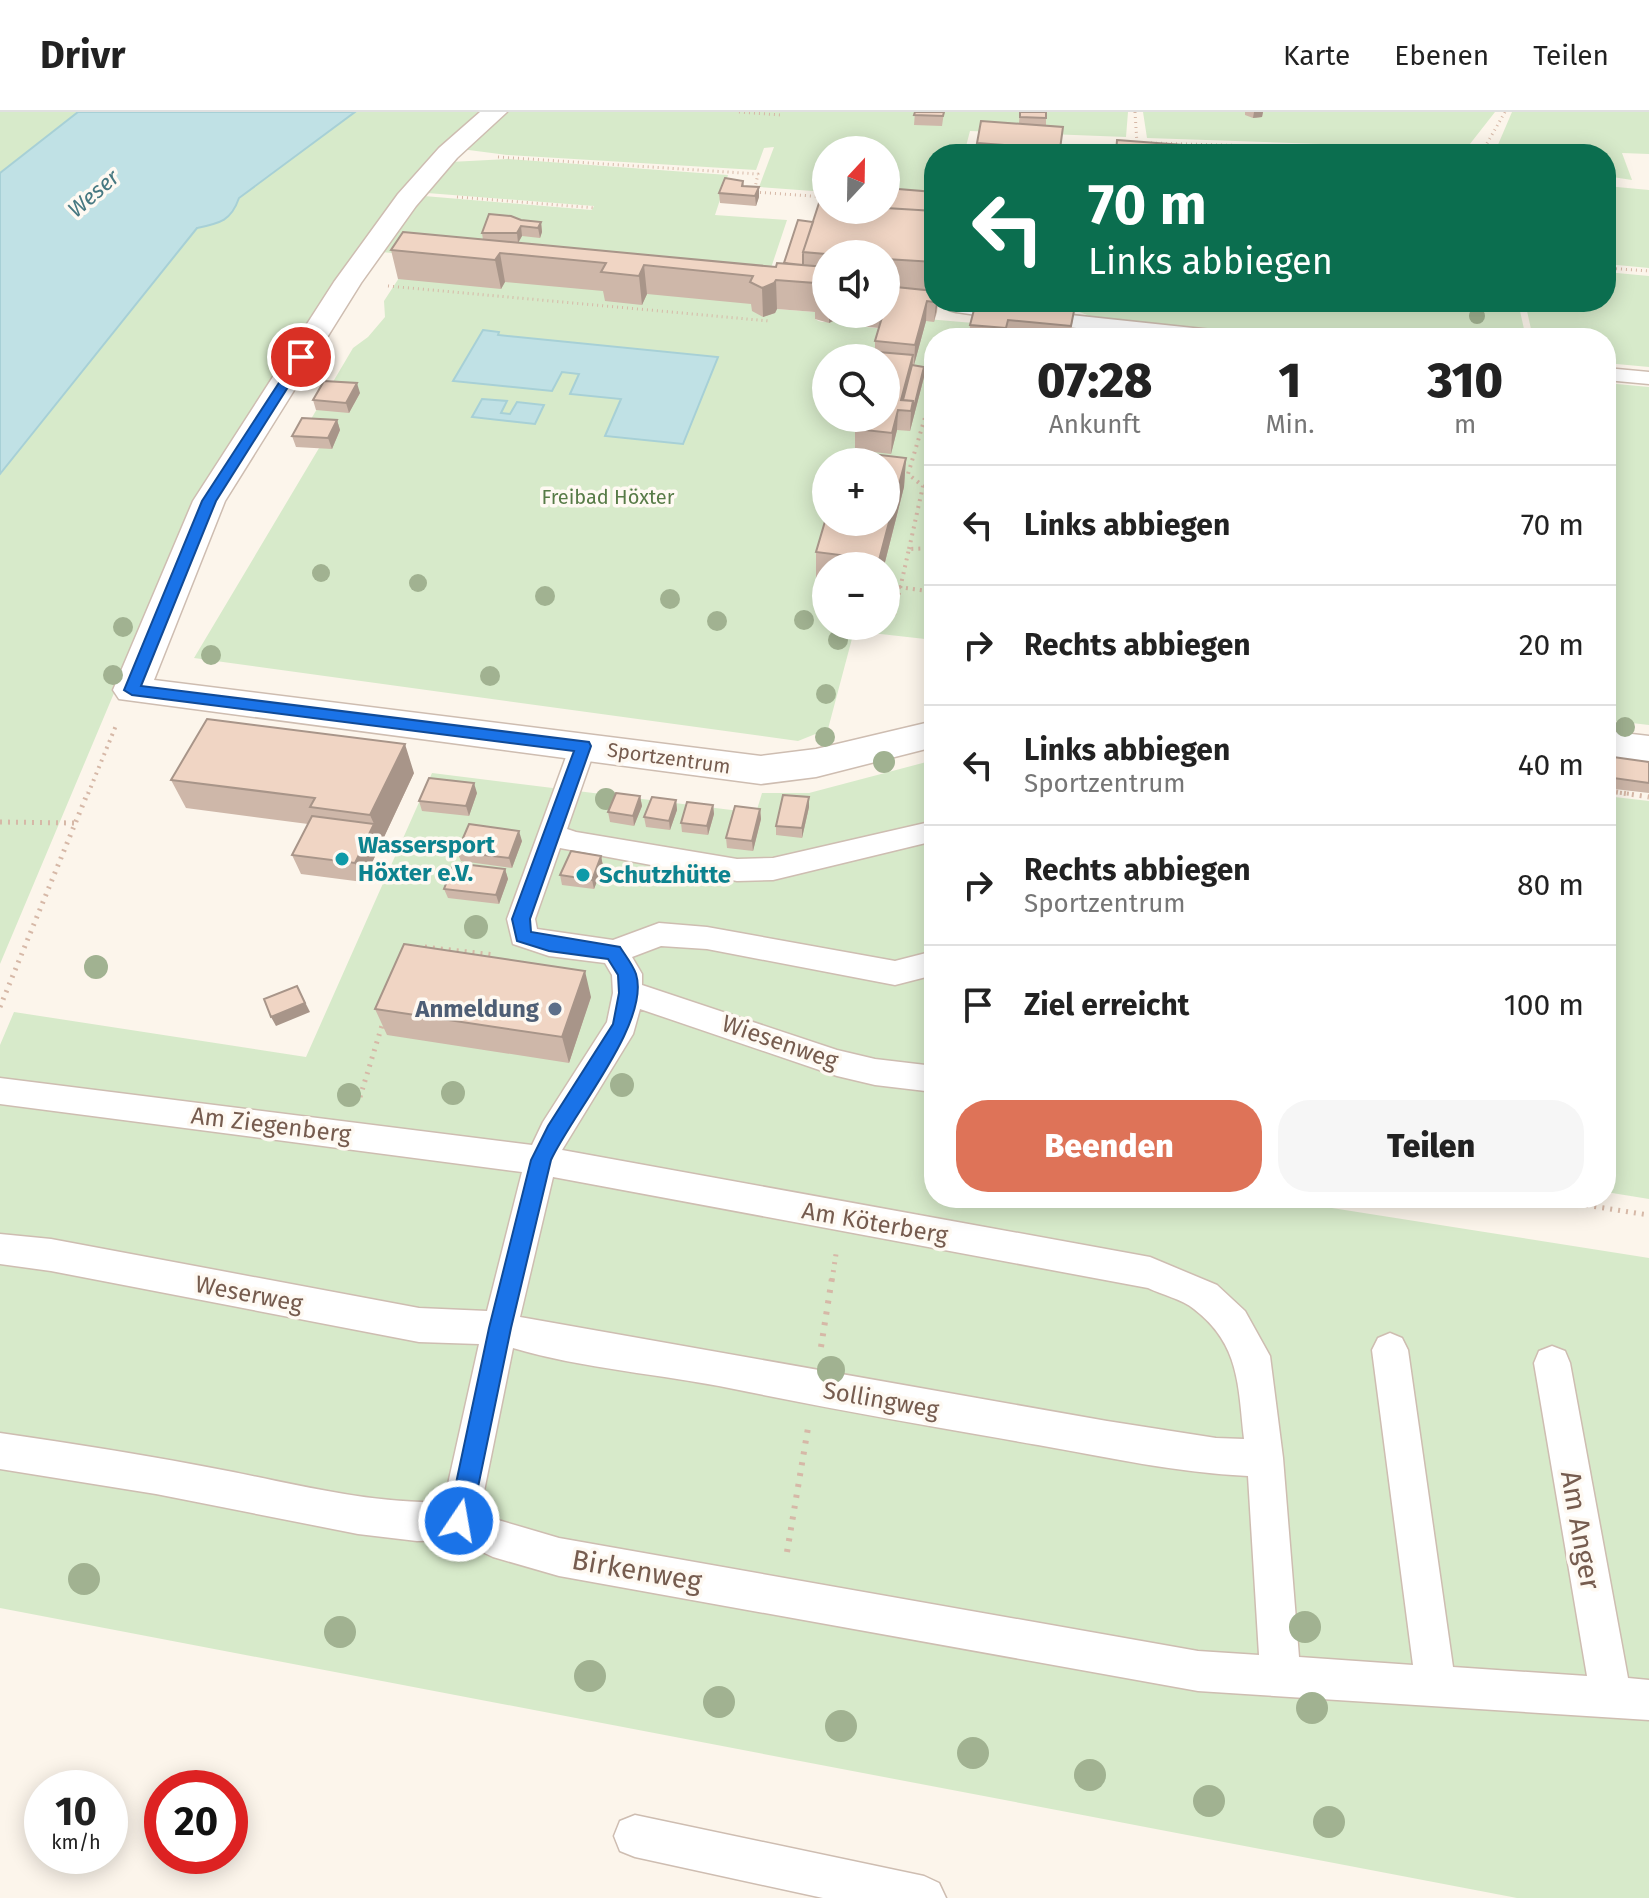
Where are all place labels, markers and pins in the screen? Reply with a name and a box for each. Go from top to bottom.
pin [267,323,335,391]
place label: Wassersport Höxter e.V. [358,831,496,887]
marker: Wassersport Höxter e.V. [333,850,351,868]
place label: Schutzhütte [599,861,731,889]
marker: Schutzhütte [574,866,592,884]
place label: Anmeldung [414,995,540,1023]
marker: Anmeldung [546,1000,564,1018]

